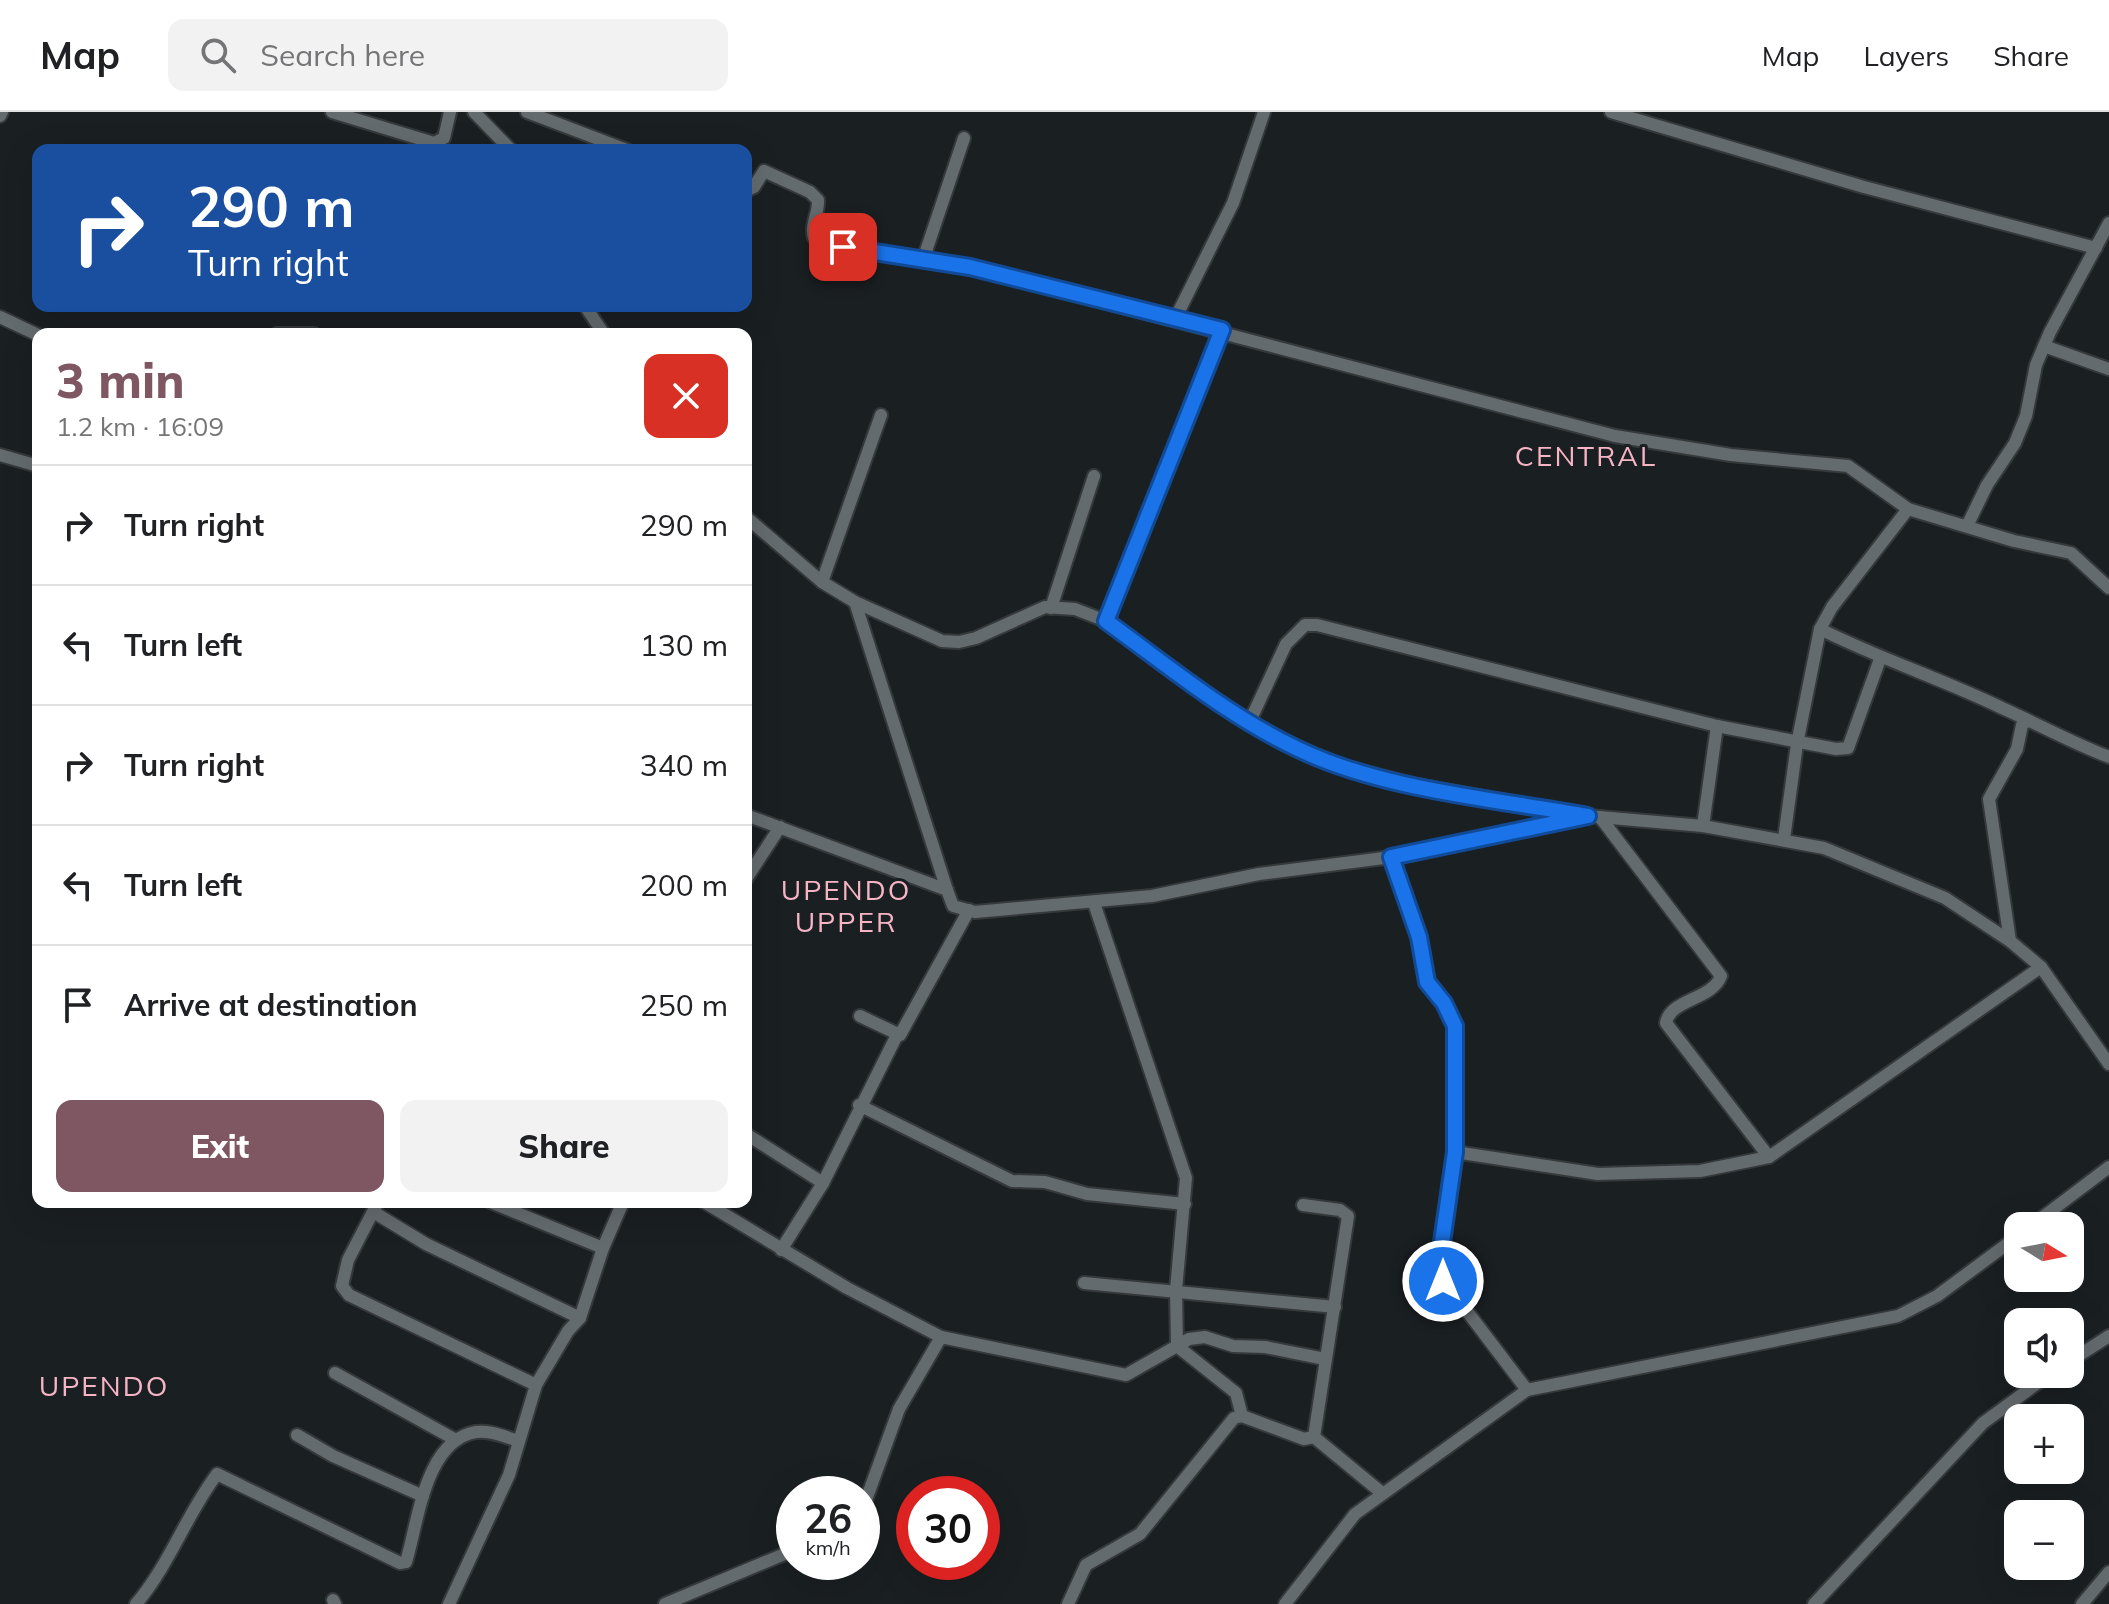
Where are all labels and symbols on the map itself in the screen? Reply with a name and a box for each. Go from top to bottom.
pin [809,213,877,281]
district label: CENTRAL [1515,438,1657,473]
district label: UPENDO UPPER [781,872,911,939]
north arrow [2004,1212,2084,1292]
position arrow [1401,1239,1485,1323]
district label: UPENDO [39,1368,169,1403]
speed limit sign: 30 [896,1476,1000,1580]

